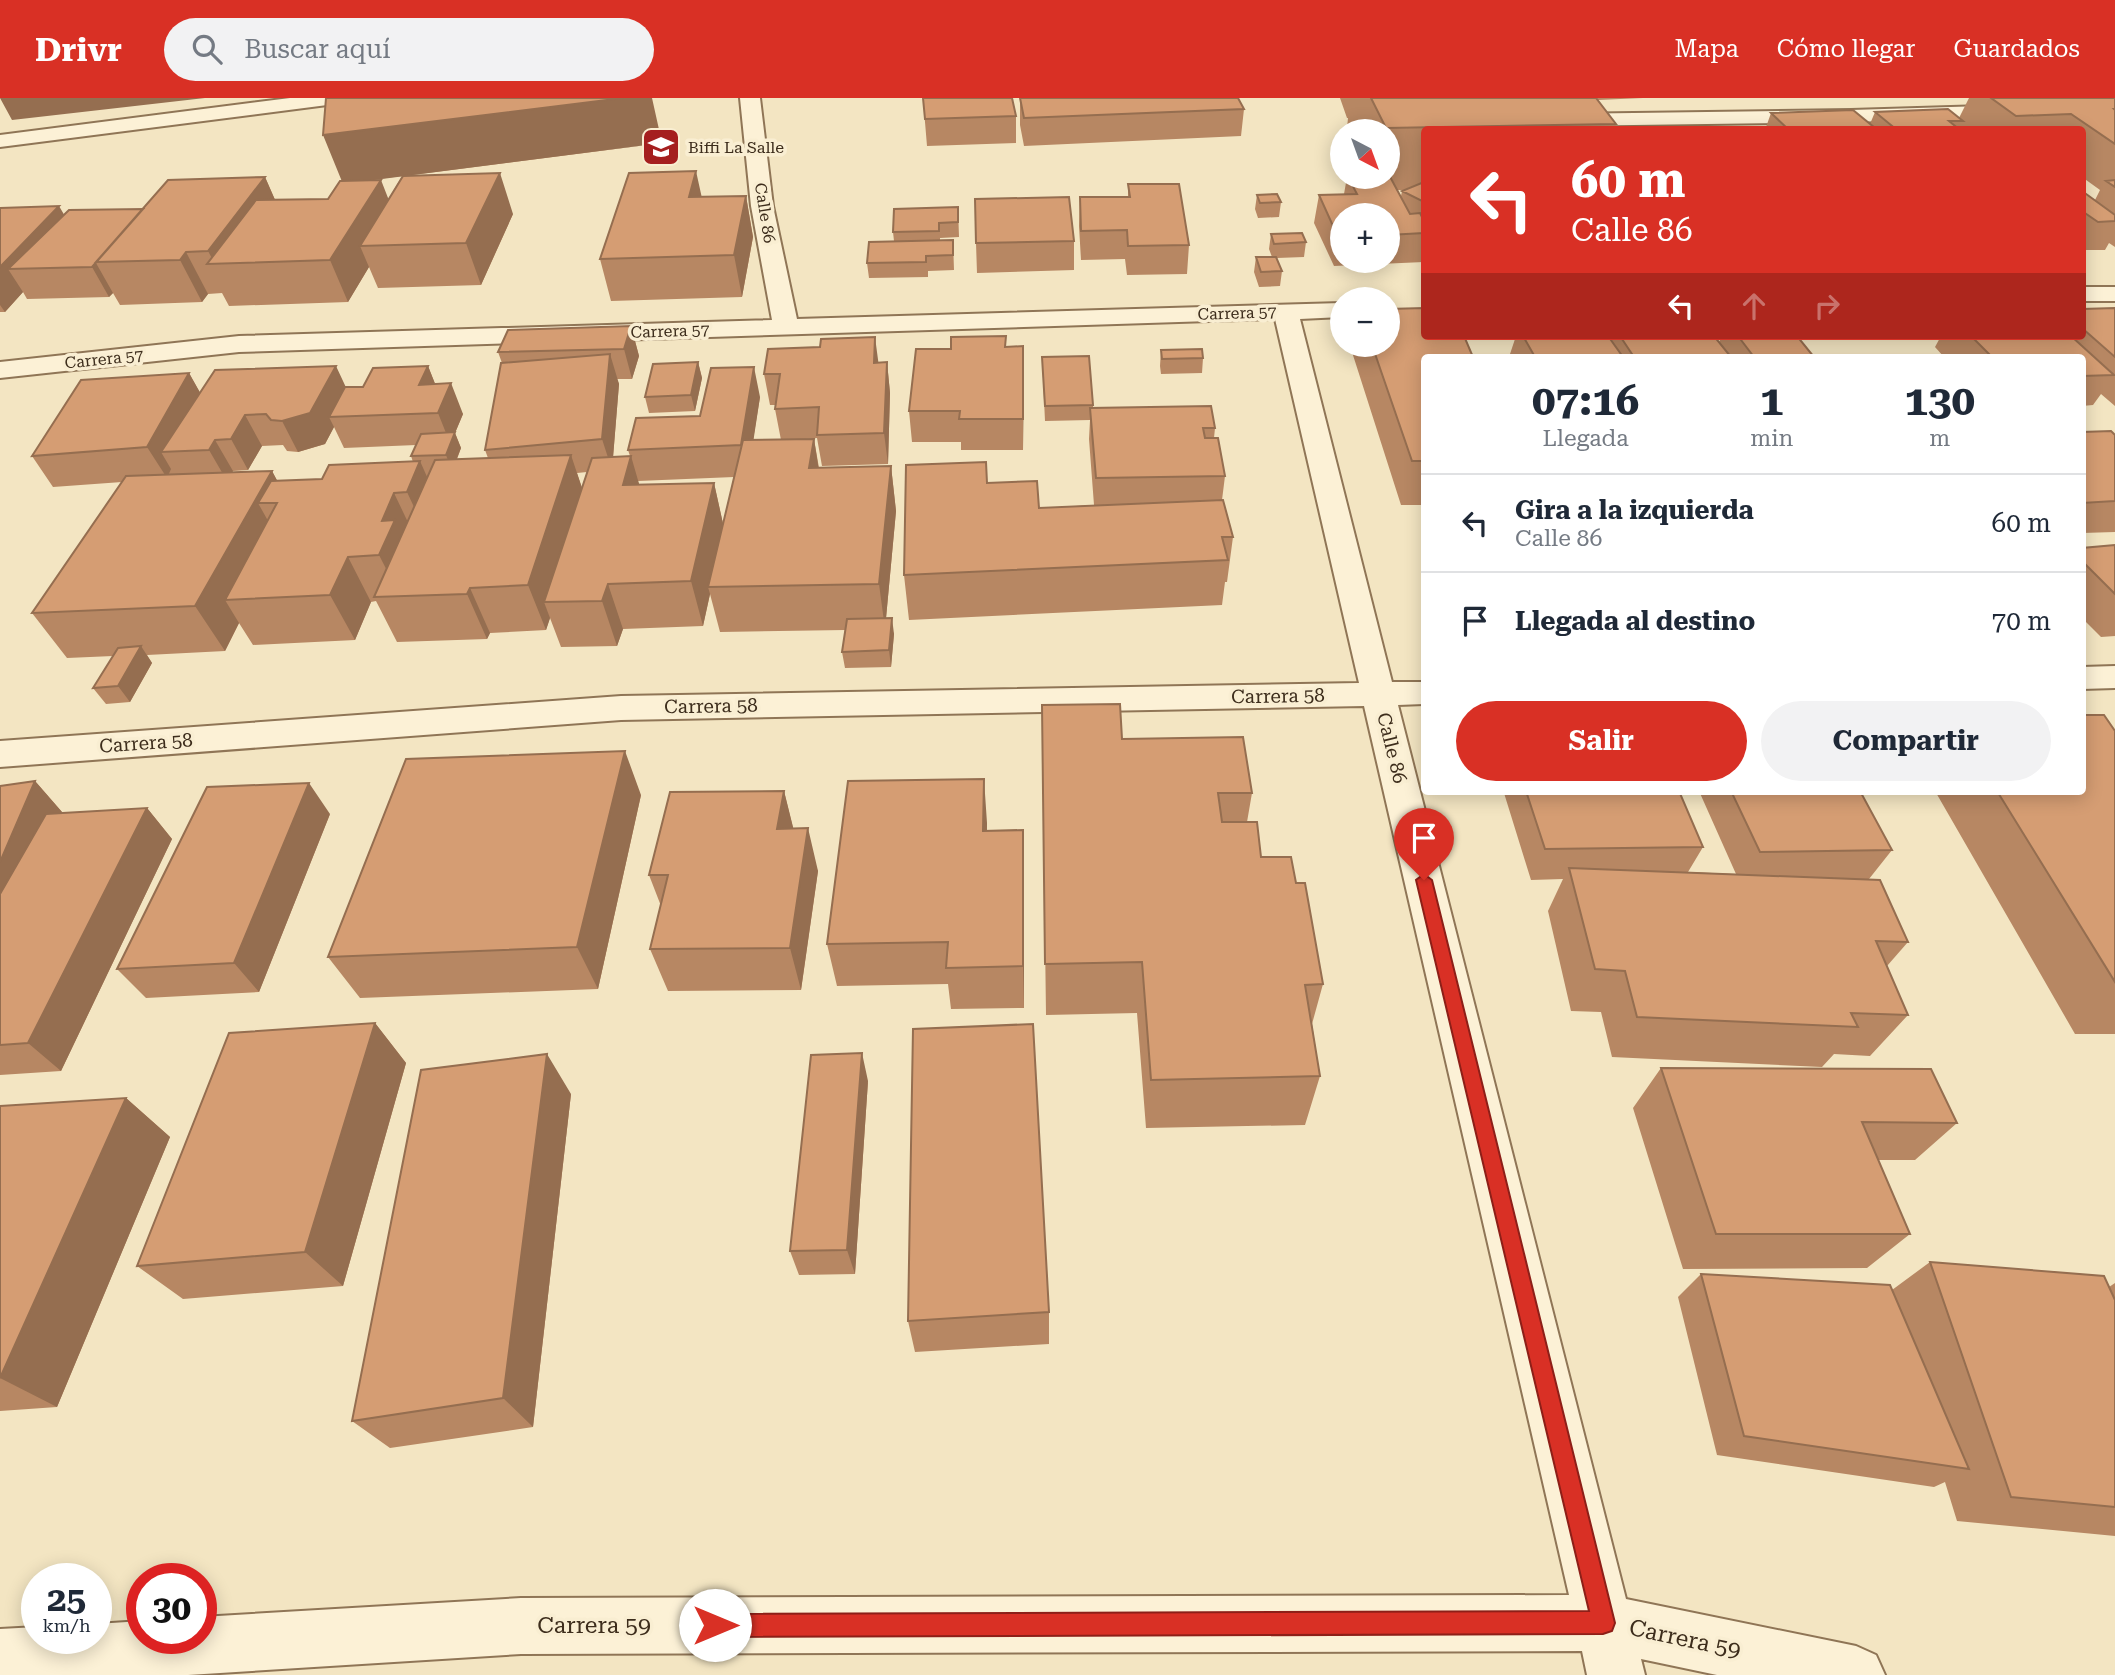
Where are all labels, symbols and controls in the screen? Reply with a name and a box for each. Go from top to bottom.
search box [164,18,654,81]
text: Drivr [35,30,122,69]
icon: search [188,30,226,68]
text: Buscar aquí [244,34,390,64]
text: Mapa [1675,35,1739,63]
text: Cómo llegar [1777,35,1915,63]
text: Guardados [1953,35,2080,63]
north arrow [1330,119,1400,189]
map controls [1330,119,1400,357]
school or university icon: Biffi La Salle [640,126,682,168]
place label: Biffi La Salle [688,138,784,157]
text: 60 m [1571,152,1686,209]
icon: left [1456,154,1547,245]
street label: Calle 86 [751,181,779,245]
button: + [1330,203,1400,273]
text: Calle 86 [1571,211,1693,249]
button: − [1330,287,1400,357]
icon: left [1662,287,1700,325]
icon: ahead [1735,287,1773,325]
icon: right [1808,287,1846,325]
street label: Carrera 57 [1197,302,1277,324]
street label: Carrera 57 [630,320,710,342]
street label: Carrera 57 [64,345,144,373]
text: 07:16 [1532,376,1639,425]
text: 1 [1760,376,1784,425]
text: 130 [1904,376,1975,425]
text: Llegada [1543,425,1629,452]
text: min [1750,425,1793,452]
text: m [1929,425,1950,452]
text: Gira a la izquierda [1515,495,1754,525]
icon: left [1456,504,1494,542]
text: 60 m [1992,508,2051,538]
text: Calle 86 [1515,525,1602,552]
icon: arrive [1456,602,1494,640]
text: Llegada al destino [1515,606,1755,636]
text: 70 m [1992,606,2051,636]
street label: Carrera 58 [1231,684,1325,708]
street label: Carrera 58 [664,694,758,718]
button: Salir [1456,701,1747,781]
button: Compartir [1761,701,2051,781]
street label: Calle 86 [1372,710,1412,786]
street label: Carrera 58 [98,728,194,758]
pin [1394,808,1454,880]
icon: arrive [1405,819,1443,857]
speed limit sign: 30 [126,1563,217,1654]
text: 25 [47,1579,86,1620]
position arrow [678,1588,752,1662]
street label: Carrera 59 [537,1612,651,1639]
street label: Carrera 59 [1627,1614,1743,1664]
text: km/h [42,1615,91,1636]

